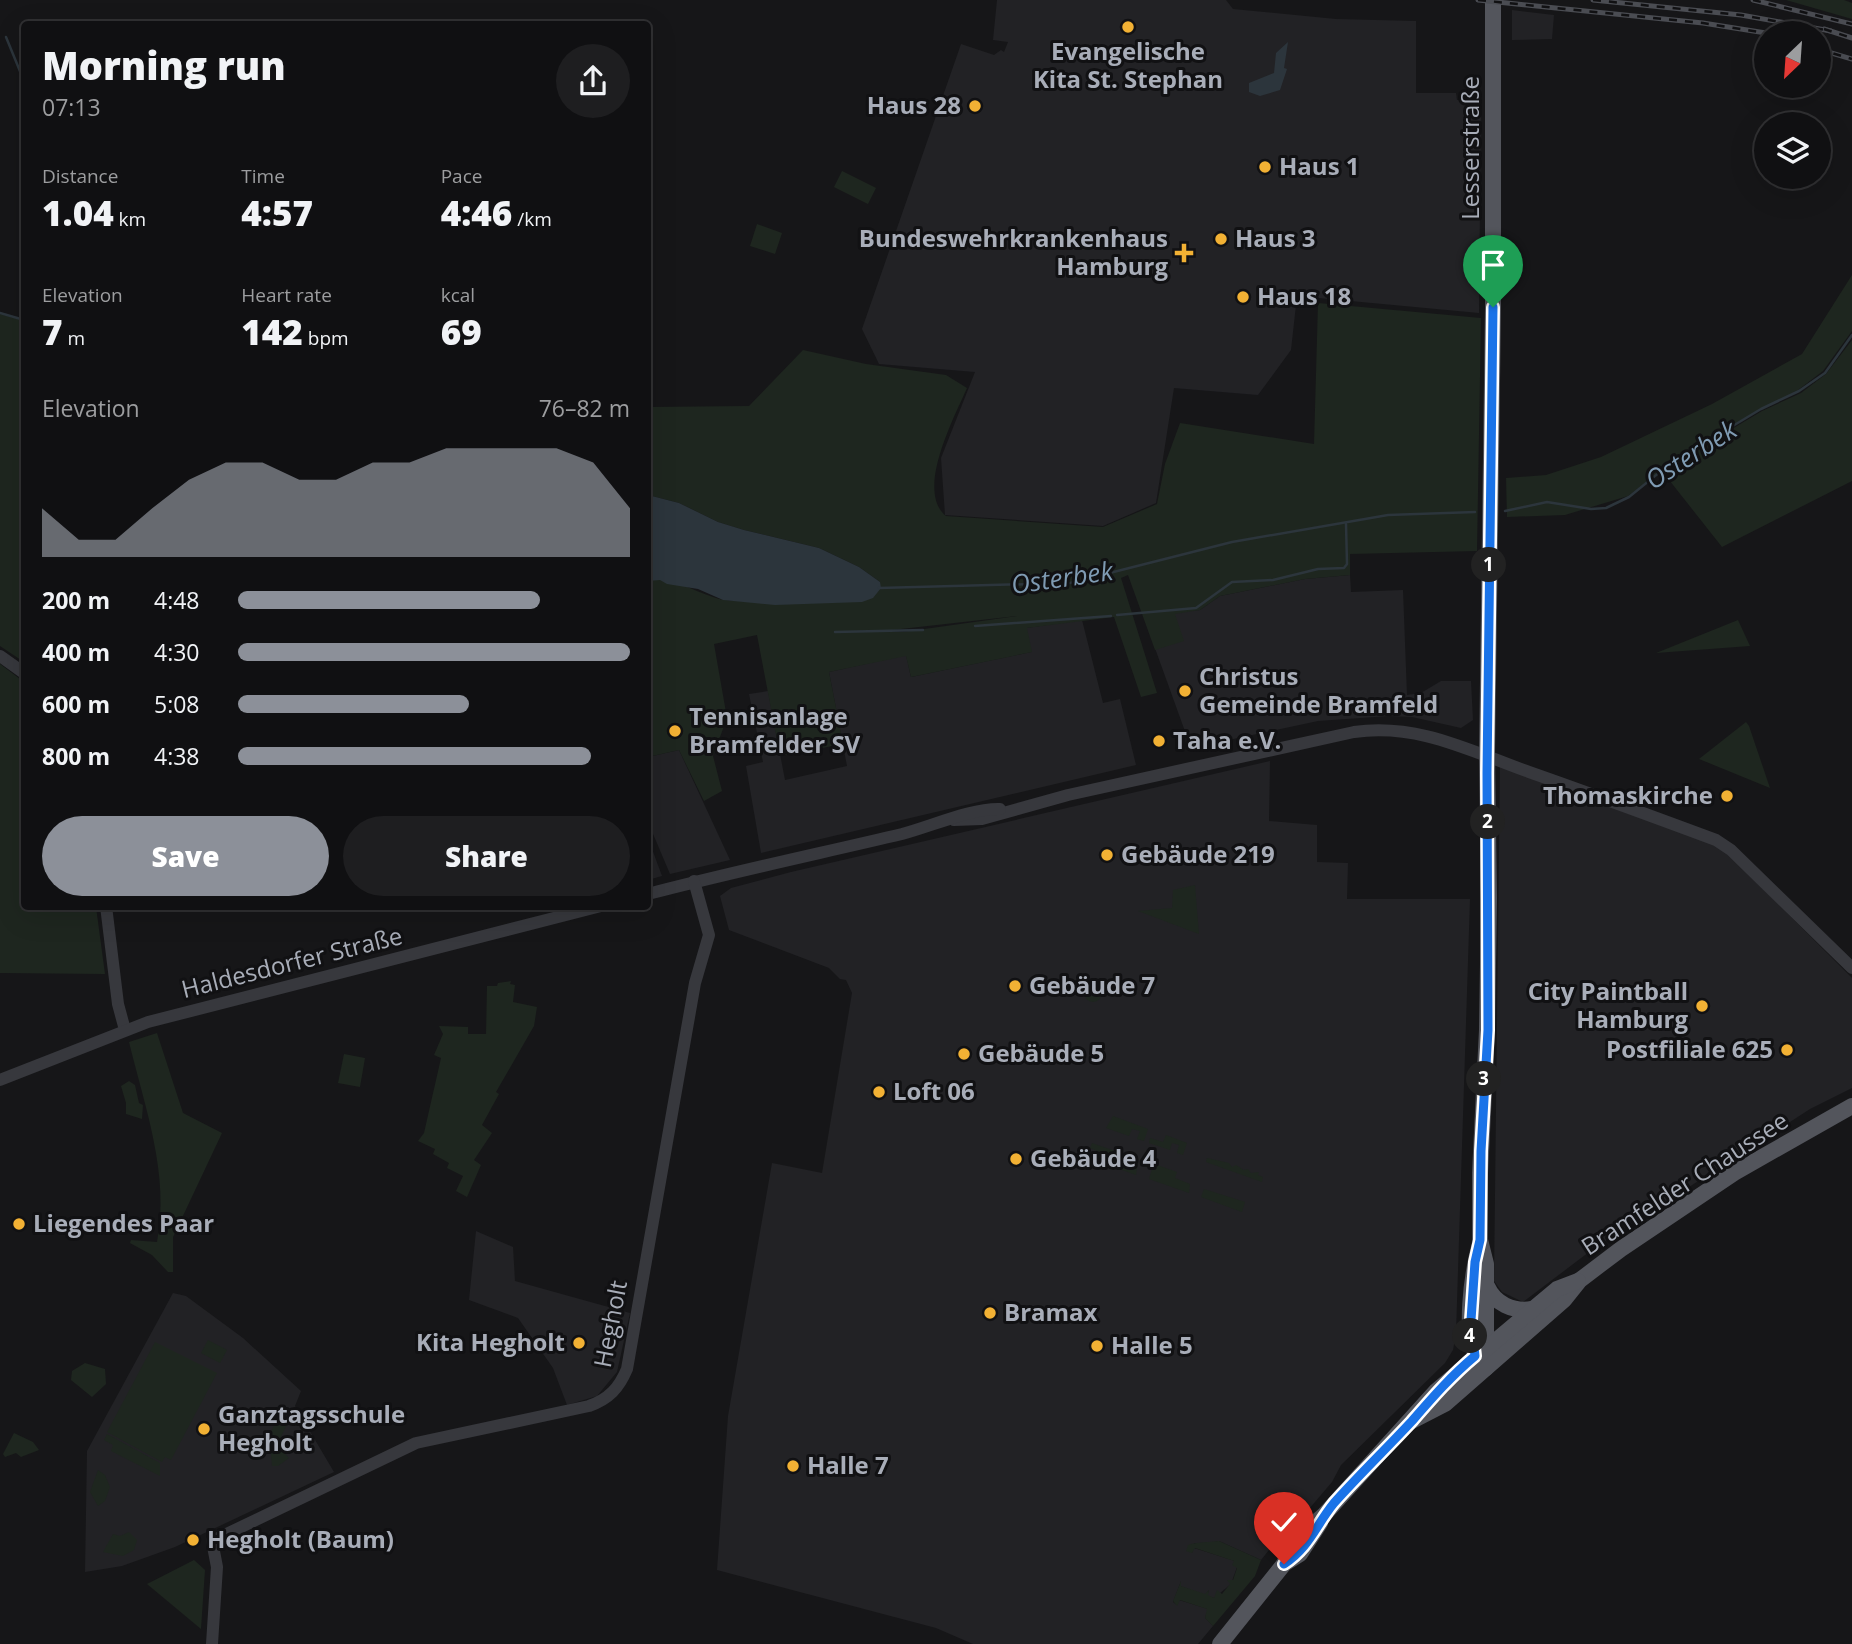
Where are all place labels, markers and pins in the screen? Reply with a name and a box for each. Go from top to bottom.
marker: Evangelische Kita St. Stephan [1120,19,1136,35]
place label: Evangelische Kita St. Stephan [1033,34,1223,95]
place label: Haus 28 [867,88,961,121]
marker: Haus 28 [967,98,983,114]
place label: Haus 1 [1279,149,1360,182]
marker: Haus 1 [1257,159,1273,175]
place label: Bundeswehrkrankenhaus Hamburg [859,221,1168,282]
place label: Haus 3 [1235,221,1316,254]
marker: Haus 3 [1213,231,1229,247]
pin [1463,235,1523,307]
marker: Bundeswehrkrankenhaus Hamburg [1174,243,1194,263]
place label: Haus 18 [1257,279,1351,312]
marker: Haus 18 [1235,289,1251,305]
pin: 1 [1472,548,1506,582]
place label: Christus Gemeinde Bramfeld [1199,659,1438,720]
marker: Christus Gemeinde Bramfeld [1177,683,1193,699]
place label: Tennisanlage Bramfelder SV [689,699,861,760]
marker: Tennisanlage Bramfelder SV [667,723,683,739]
place label: Taha e.V. [1173,723,1281,756]
marker: Taha e.V. [1151,733,1167,749]
place label: Thomaskirche [1543,778,1713,811]
marker: Thomaskirche [1719,788,1735,804]
pin: 2 [1470,804,1506,840]
place label: Gebäude 219 [1121,837,1275,870]
marker: Gebäude 219 [1099,847,1115,863]
place label: Gebäude 7 [1029,968,1155,1001]
place label: City Paintball Hamburg [1528,974,1688,1035]
marker: Gebäude 7 [1007,978,1023,994]
marker: City Paintball Hamburg [1694,998,1710,1014]
place label: Postfiliale 625 [1606,1032,1773,1065]
place label: Gebäude 5 [978,1036,1104,1069]
marker: Postfiliale 625 [1779,1042,1795,1058]
marker: Gebäude 5 [956,1046,972,1062]
pin: 3 [1466,1062,1502,1096]
place label: Loft 06 [893,1074,975,1107]
marker: Loft 06 [871,1084,887,1100]
place label: Gebäude 4 [1030,1141,1157,1174]
marker: Gebäude 4 [1008,1151,1024,1167]
place label: Liegendes Paar [33,1206,214,1239]
marker: Liegendes Paar [11,1216,27,1232]
place label: Bramax [1004,1295,1098,1328]
marker: Bramax [982,1305,998,1321]
pin: 4 [1452,1318,1488,1354]
place label: Kita Hegholt [416,1325,565,1358]
place label: Halle 5 [1111,1328,1193,1361]
marker: Kita Hegholt [571,1335,587,1351]
marker: Halle 5 [1089,1338,1105,1354]
place label: Ganztagsschule Hegholt [218,1397,405,1458]
marker: Ganztagsschule Hegholt [196,1421,212,1437]
place label: Halle 7 [807,1448,889,1481]
marker: Halle 7 [785,1458,801,1474]
pin [1254,1492,1314,1564]
place label: Hegholt (Baum) [207,1522,394,1555]
marker: Hegholt (Baum) [185,1532,201,1548]

